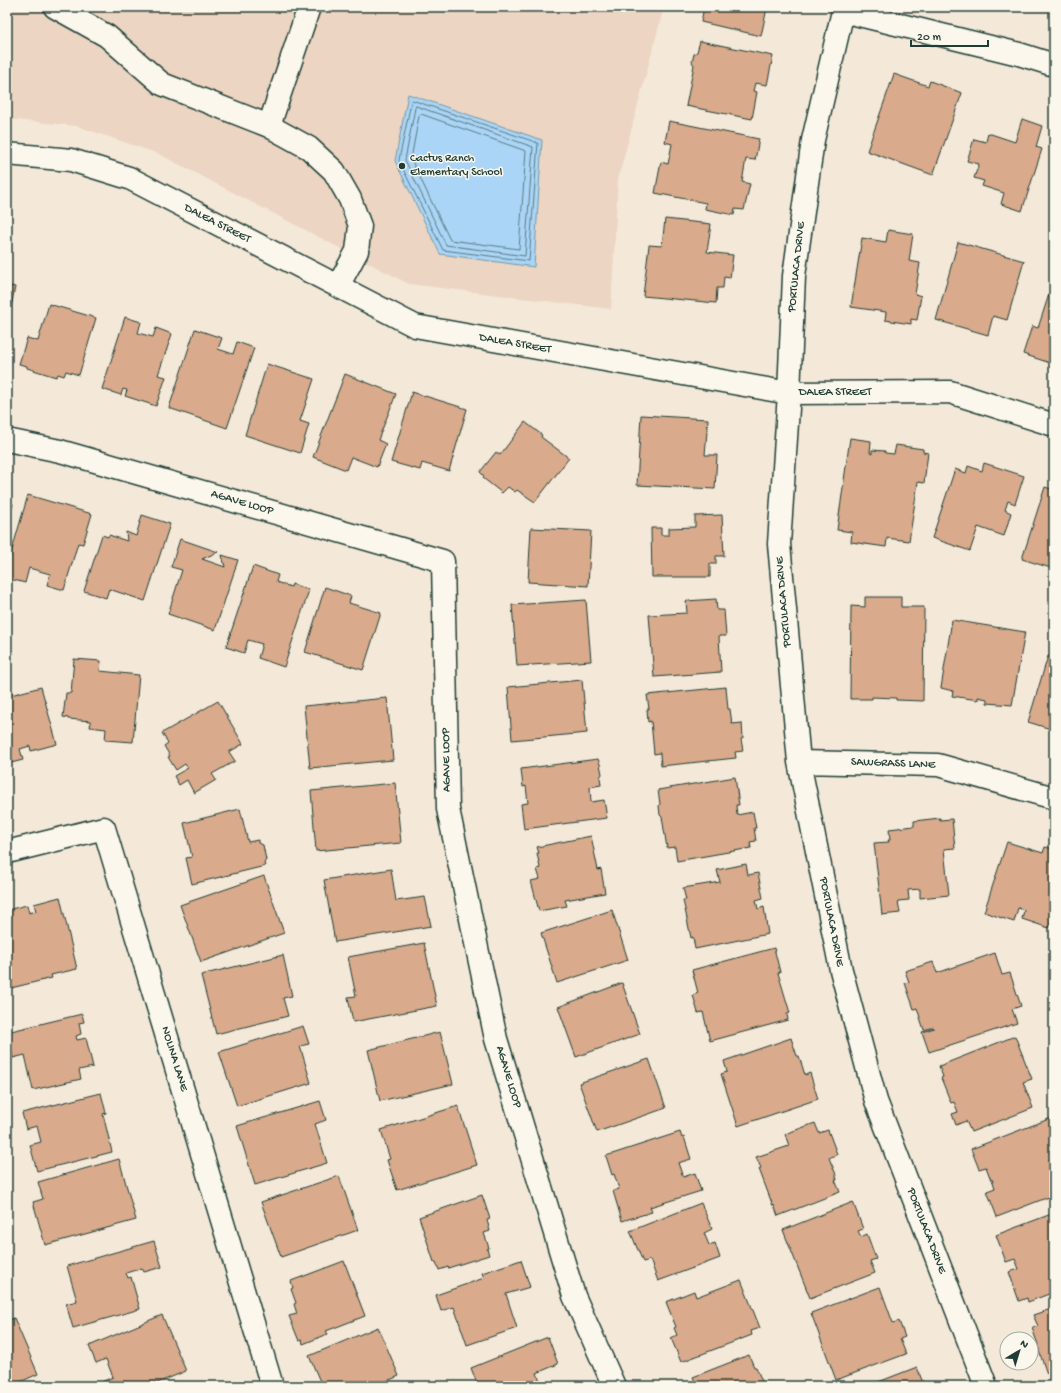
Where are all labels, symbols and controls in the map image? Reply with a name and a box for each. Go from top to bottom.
scale bar [911,22,988,48]
text: 20 m [917,31,942,45]
place label: Cactus Ranch Elementary School [410,152,503,180]
marker: Cactus Ranch Elementary School [397,161,407,171]
street label: DALEA STREET [181,201,254,247]
street label: PORTULACA DRIVE [785,221,809,314]
street label: DALEA STREET [477,331,553,357]
street label: DALEA STREET [798,386,873,400]
street label: AGAVE LOOP [209,487,275,519]
street label: PORTULACA DRIVE [773,556,795,649]
street label: AGAVE LOOP [439,727,455,792]
street label: SAWGRASS LANE [851,756,936,772]
street label: PORTULACA DRIVE [815,875,847,968]
street label: NOLINA LANE [158,1025,191,1094]
street label: AGAVE LOOP [492,1044,524,1110]
street label: PORTULACA DRIVE [903,1185,949,1276]
north arrow [999,1331,1039,1371]
text: N [1017,1338,1030,1352]

